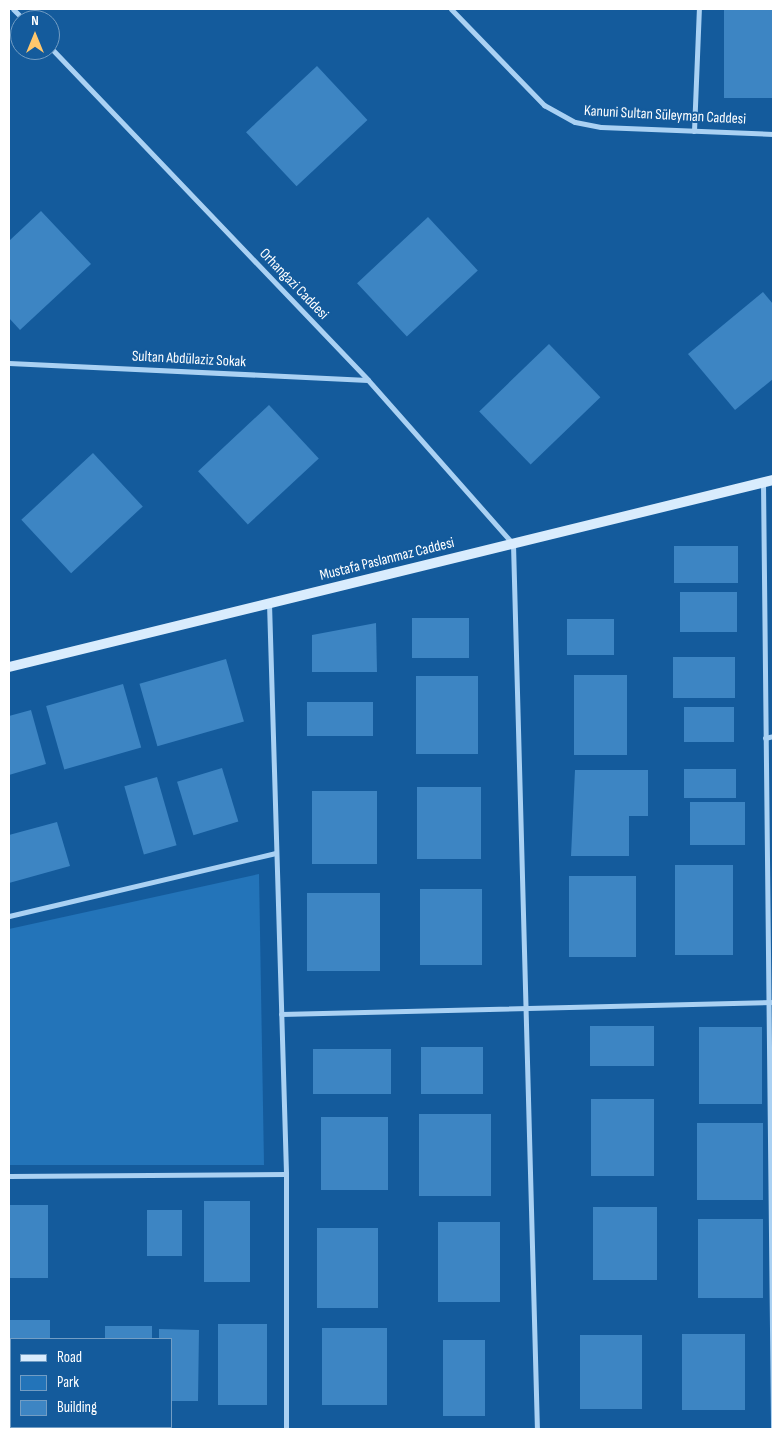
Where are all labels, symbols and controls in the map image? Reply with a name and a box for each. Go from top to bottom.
north arrow [10,10,60,60]
text: N [31,12,39,29]
street label: Kanuni Sultan Süleyman Caddesi [584,102,746,128]
street label: Orhangazi Caddesi [256,245,332,323]
street label: Sultan Abdülaziz Sokak [131,347,247,371]
street label: Mustafa Paslanmaz Caddesi [318,534,456,584]
legend [10,1338,172,1428]
text: Road [57,1348,82,1367]
text: Park [57,1373,79,1392]
text: Building [57,1398,97,1417]

